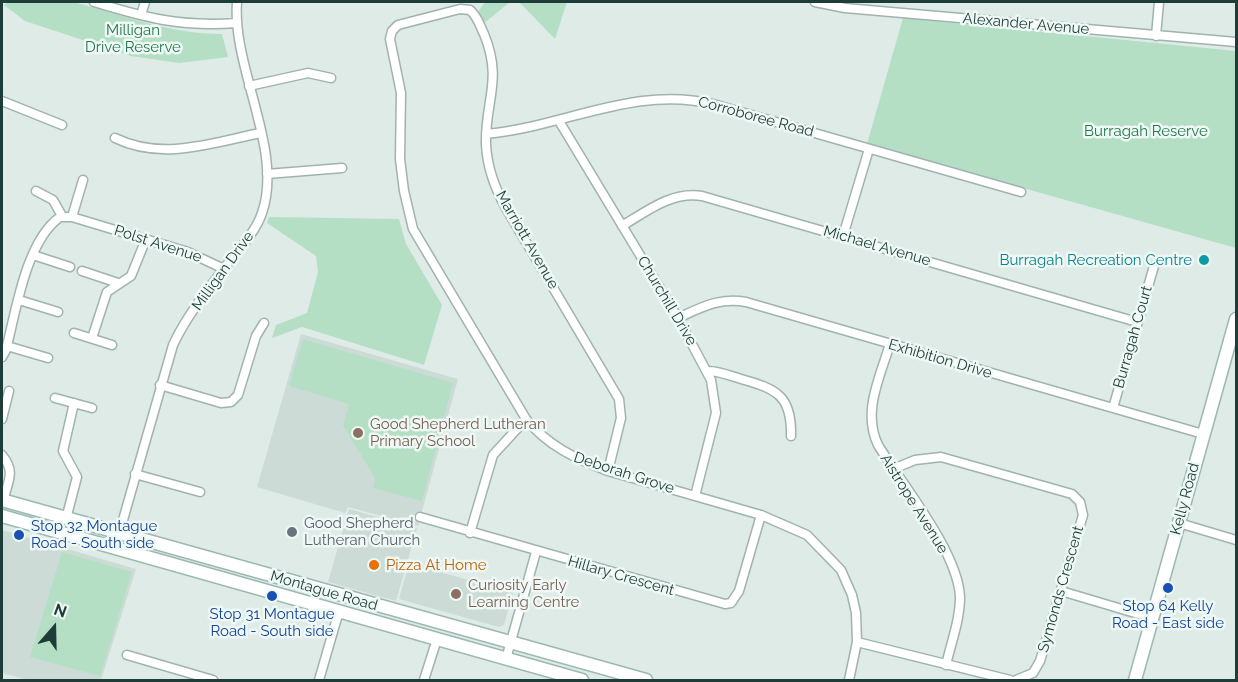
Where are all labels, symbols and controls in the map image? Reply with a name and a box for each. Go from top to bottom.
street label: Alexander Avenue [962,9,1090,39]
park label: Milligan Drive Reserve [85,21,181,56]
street label: Corroboree Road [696,93,816,141]
park label: Burragah Reserve [1084,122,1208,140]
street label: Marriott Avenue [492,188,562,292]
street label: Polst Avenue [112,221,204,267]
street label: Michael Avenue [821,222,933,270]
street label: Milligan Drive [188,228,258,314]
place label: Burragah Recreation Centre [999,251,1192,269]
street label: Churchill Drive [633,253,701,349]
marker: Burragah Recreation Centre [1197,253,1211,267]
street label: Burragah Court [1110,284,1156,390]
street label: Exhibition Drive [886,336,994,382]
place label: Good Shepherd Lutheran Primary School [370,415,546,450]
marker: Good Shepherd Lutheran Primary School [351,426,365,440]
street label: Deborah Grove [571,448,677,498]
street label: Aistrope Avenue [876,451,952,557]
street label: Kelly Road [1167,461,1203,537]
place label: Good Shepherd Lutheran Church [304,514,420,549]
place label: Stop 32 Montague Road - South side [31,517,157,552]
street label: Symonds Crescent [1034,524,1088,654]
marker: Good Shepherd Lutheran Church [285,525,299,539]
marker: Stop 32 Montague Road - South side [12,528,26,542]
street label: Hillary Crescent [566,552,676,600]
place label: Pizza At Home [386,556,486,574]
marker: Pizza At Home [367,558,381,572]
street label: Montague Road [268,567,380,615]
place label: Curiosity Early Learning Centre [468,576,579,611]
marker: Stop 64 Kelly Road - East side [1161,581,1175,595]
marker: Curiosity Early Learning Centre [449,587,463,601]
marker: Stop 31 Montague Road - South side [265,589,279,603]
place label: Stop 64 Kelly Road - East side [1112,597,1224,632]
north arrow [24,598,84,658]
text: N [51,600,69,622]
place label: Stop 31 Montague Road - South side [210,605,334,640]

